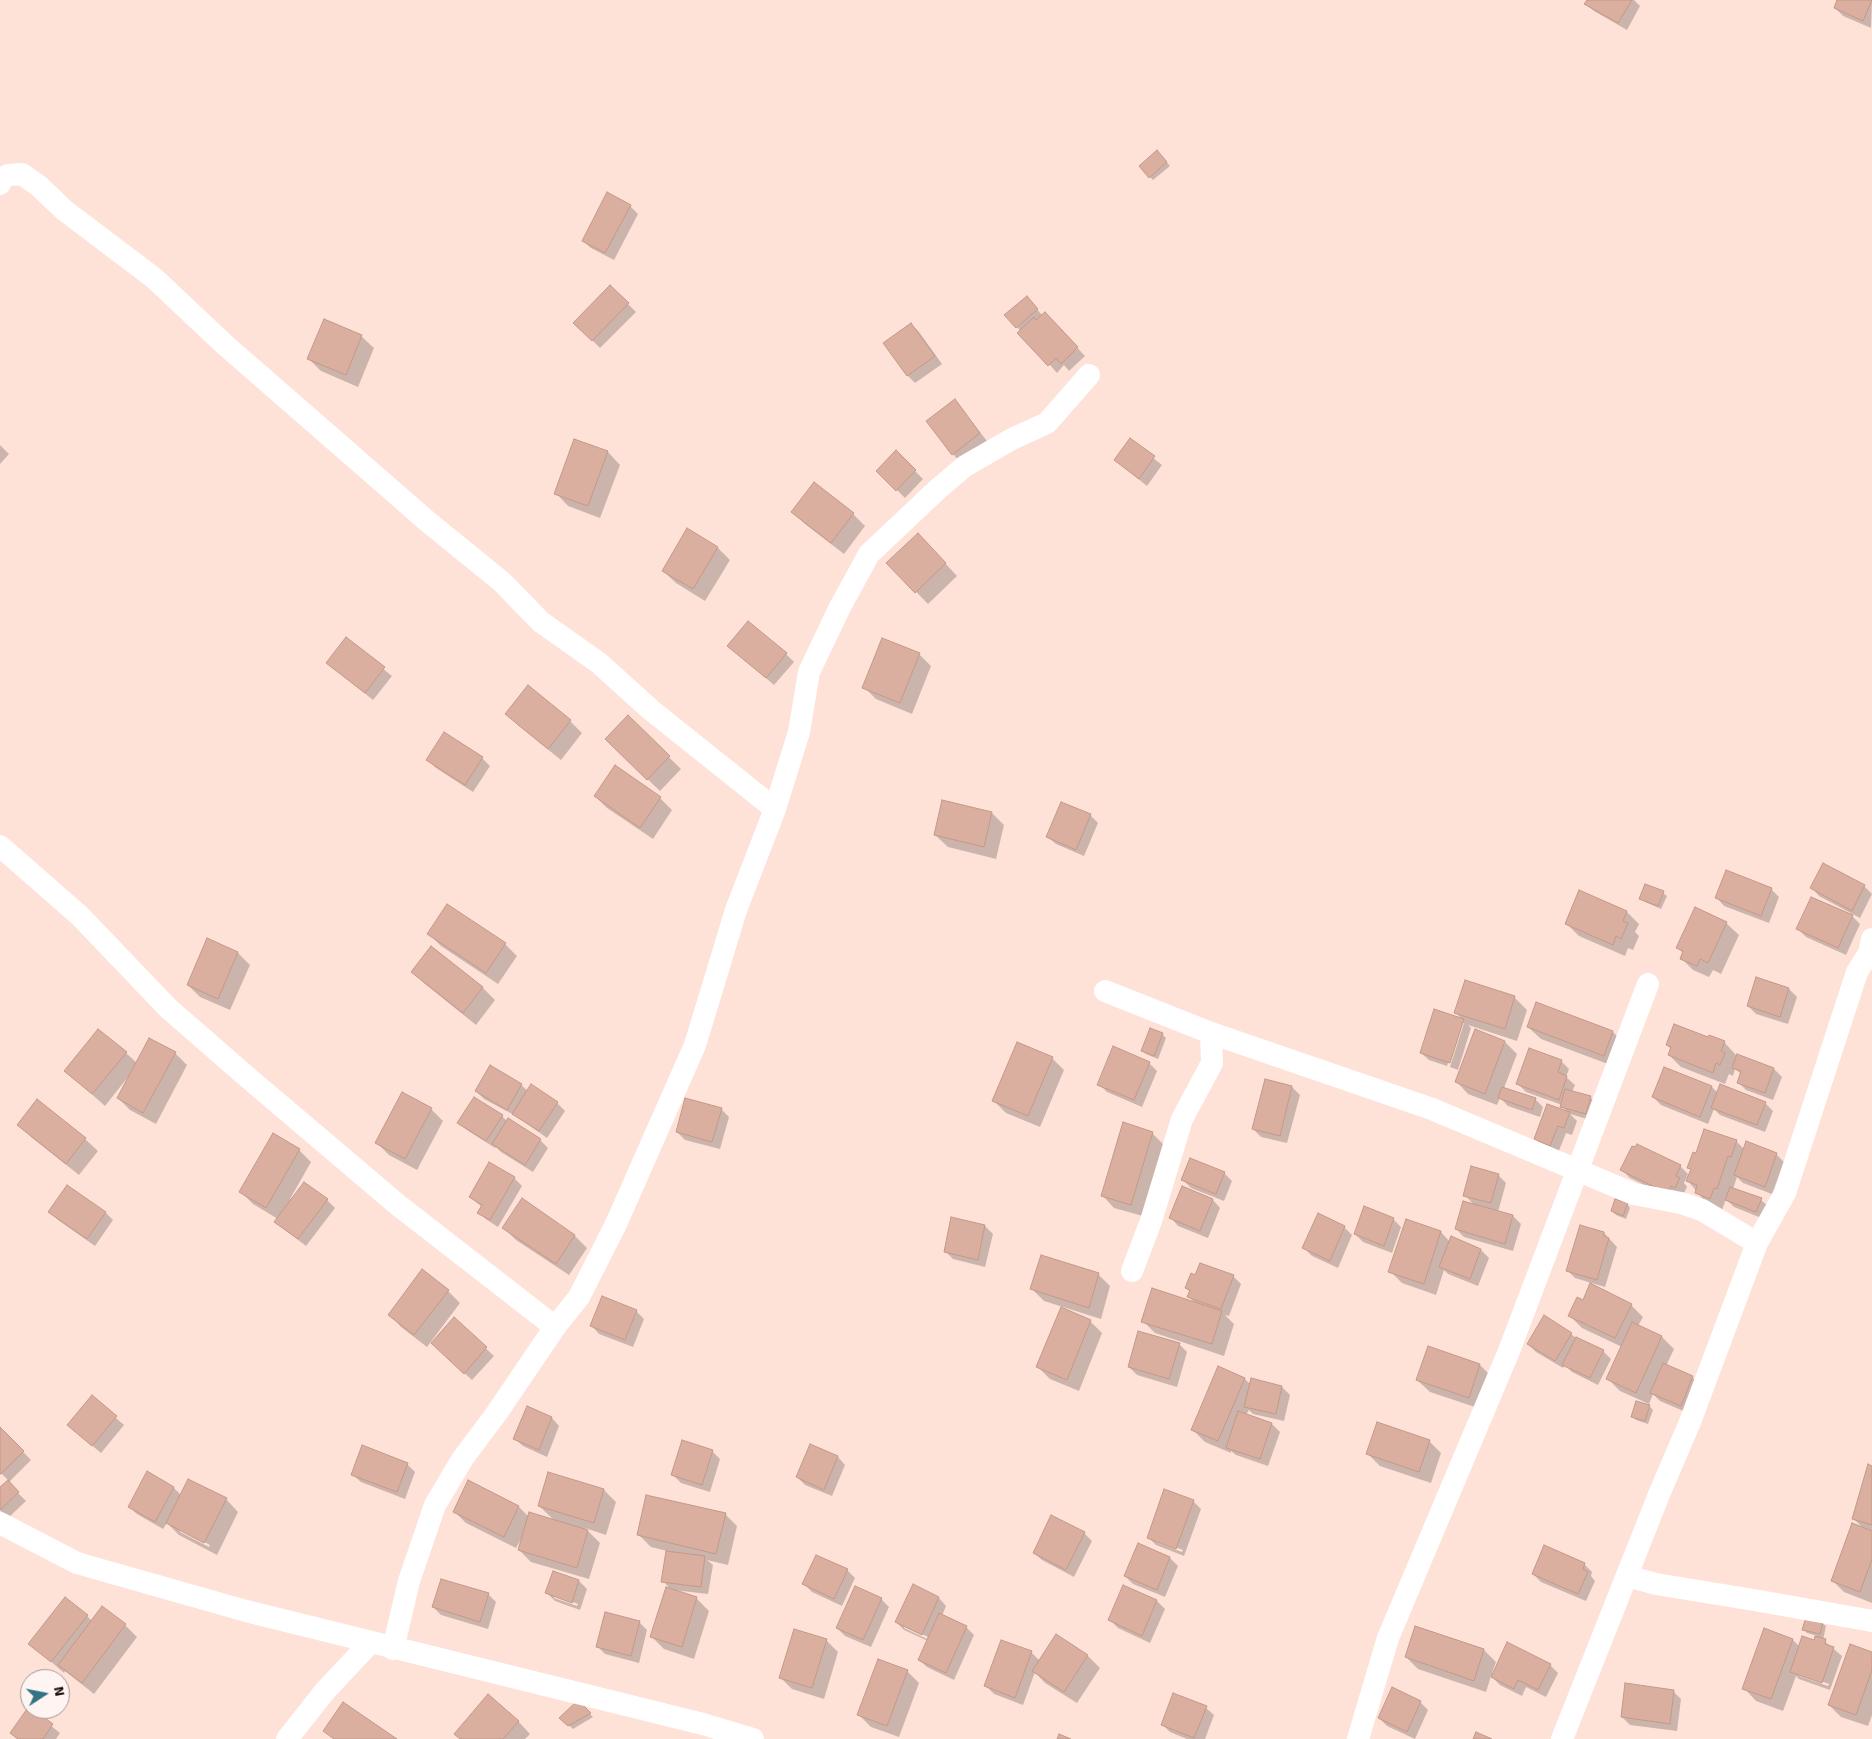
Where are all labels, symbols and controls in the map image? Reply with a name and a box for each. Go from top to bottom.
north arrow [20,1669,70,1719]
text: N [50,1685,69,1698]

